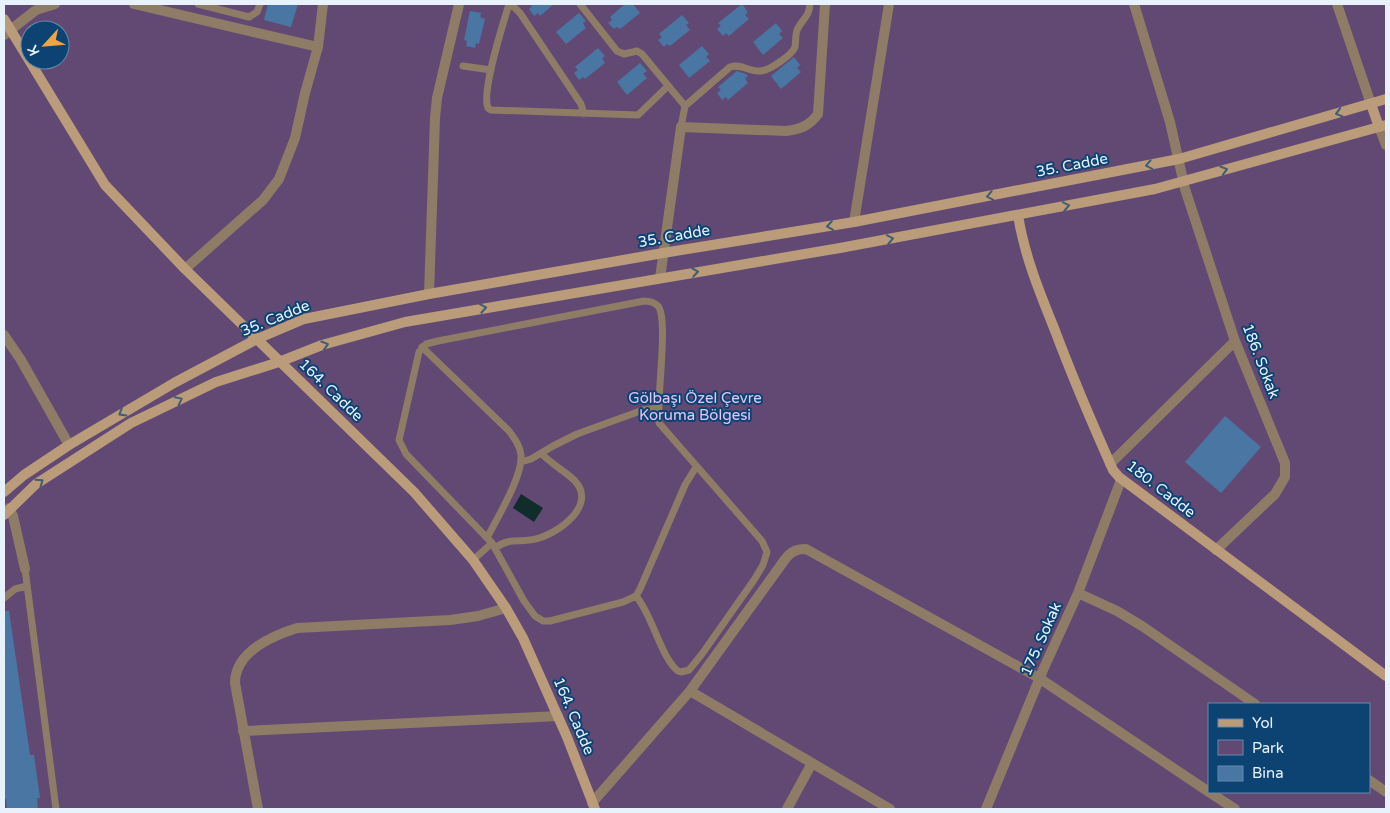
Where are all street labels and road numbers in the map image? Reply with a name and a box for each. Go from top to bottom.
street label: 35. Cadde [1035,149,1109,181]
street label: 35. Cadde [637,221,711,251]
street label: 35. Cadde [238,296,312,340]
street label: 186. Sokak [1238,321,1284,401]
street label: 164. Cadde [295,355,367,425]
street label: 180. Cadde [1123,457,1199,521]
street label: 175. Sokak [1017,599,1065,679]
street label: 164. Cadde [550,675,598,757]

